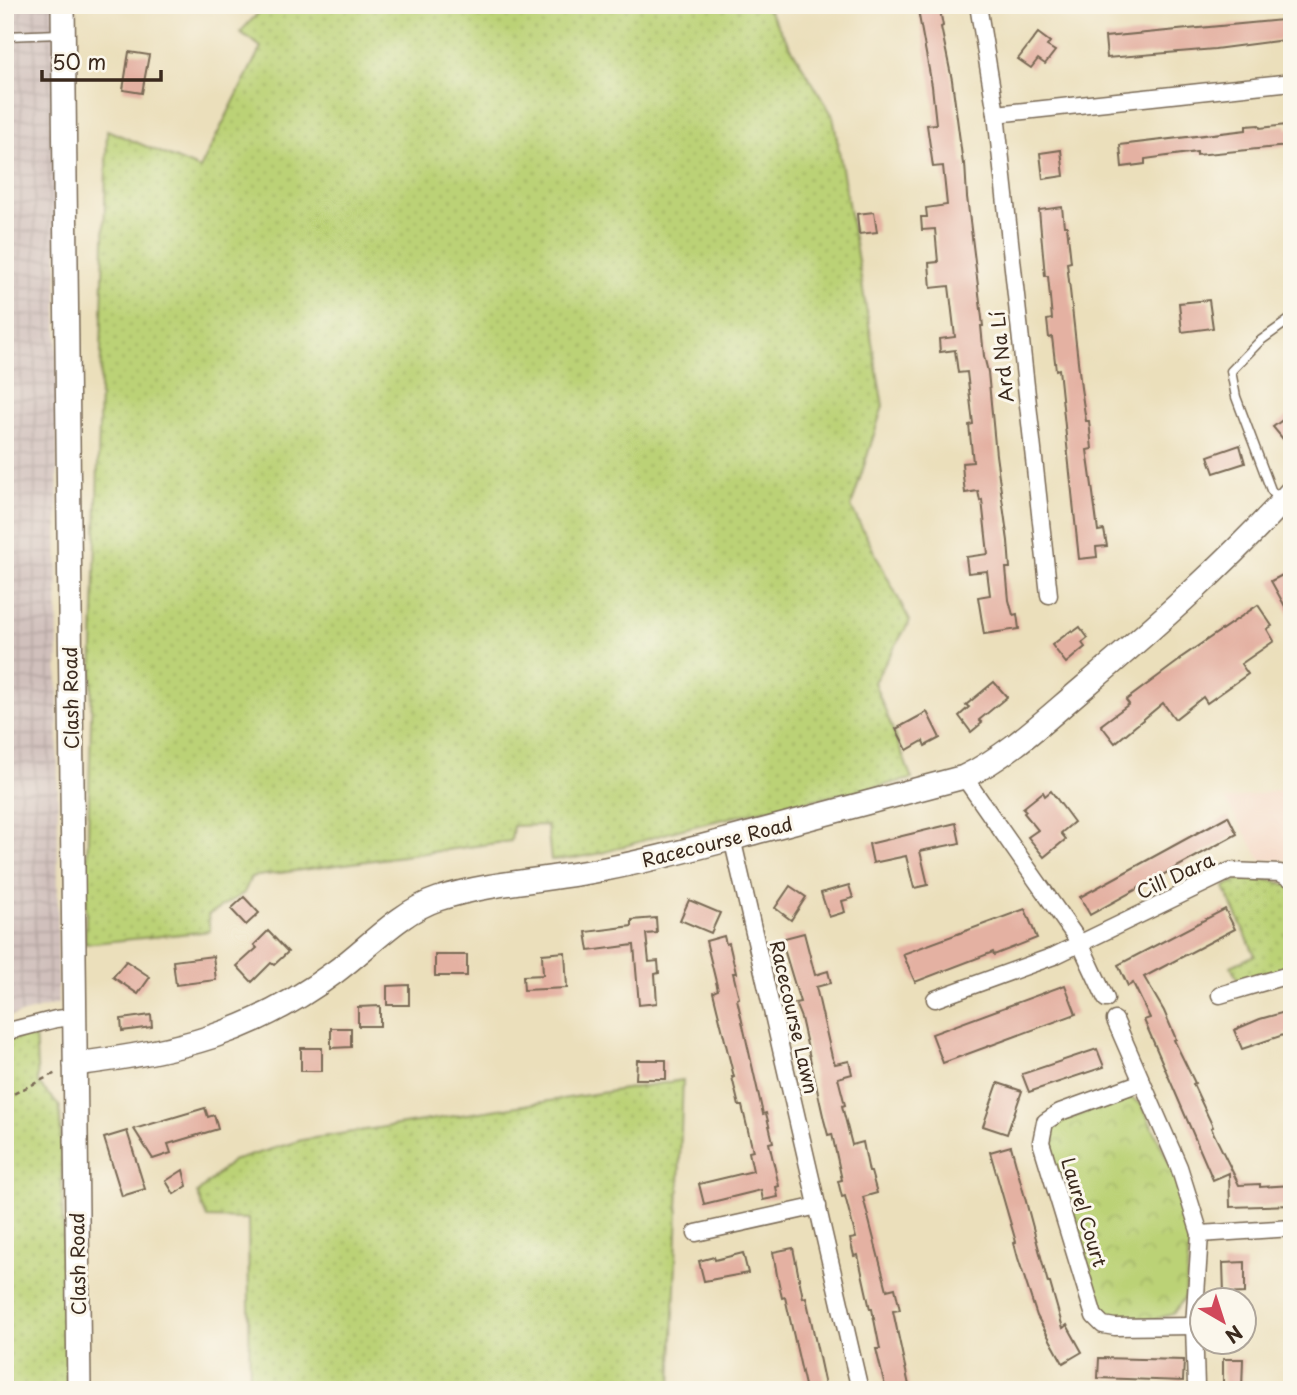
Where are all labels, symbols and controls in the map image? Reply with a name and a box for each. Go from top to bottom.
scale bar [42,38,161,82]
text: 50 m [52,45,106,77]
street label: Ard Na Lí [982,310,1020,404]
street label: Clash Road [55,646,85,750]
street label: Racecourse Road [639,809,795,873]
street label: Cill Dara [1131,845,1219,905]
street label: Racecourse Lawn [764,938,826,1096]
street label: Laurel Court [1055,1154,1115,1270]
street label: Clash Road [62,1212,92,1316]
north arrow [1188,1286,1258,1356]
text: N [1220,1319,1249,1351]

